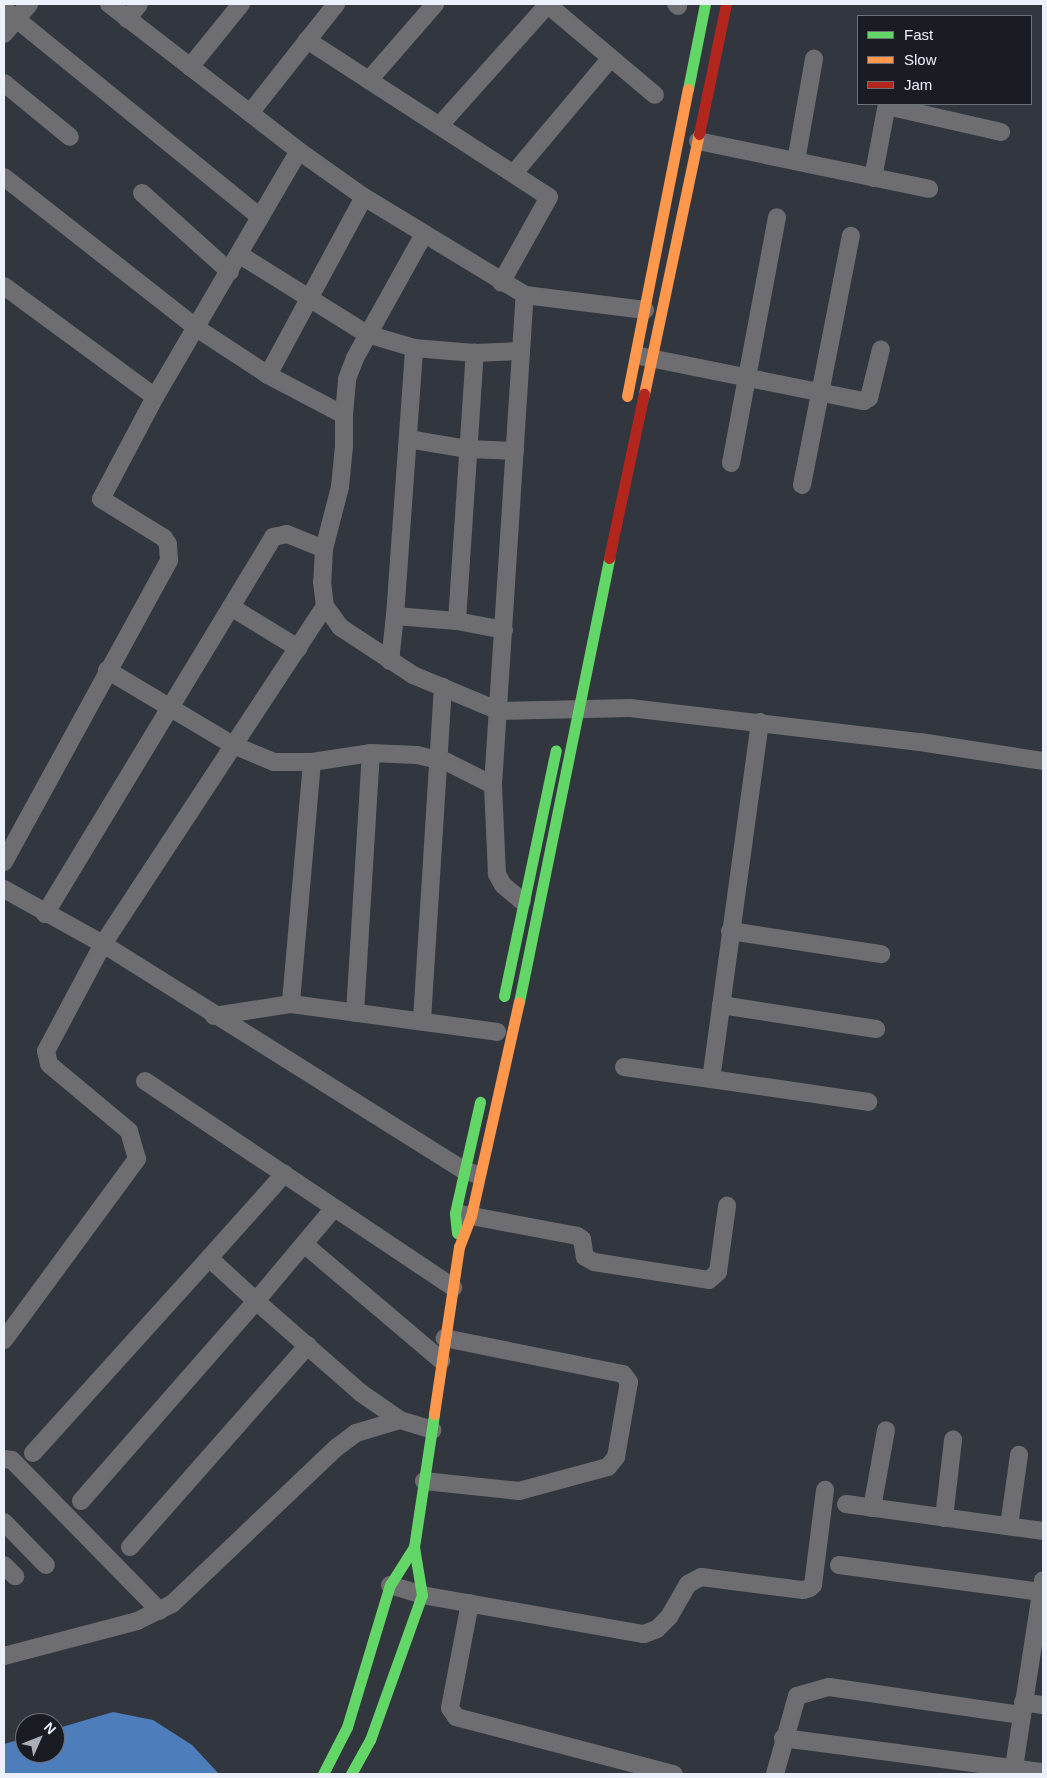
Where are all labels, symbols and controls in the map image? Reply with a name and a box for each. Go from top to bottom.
legend [857,15,1032,105]
text: Fast [904,26,933,43]
text: Slow [904,51,937,68]
text: Jam [904,76,932,93]
north arrow [15,1713,65,1763]
text: N [41,1719,59,1737]

